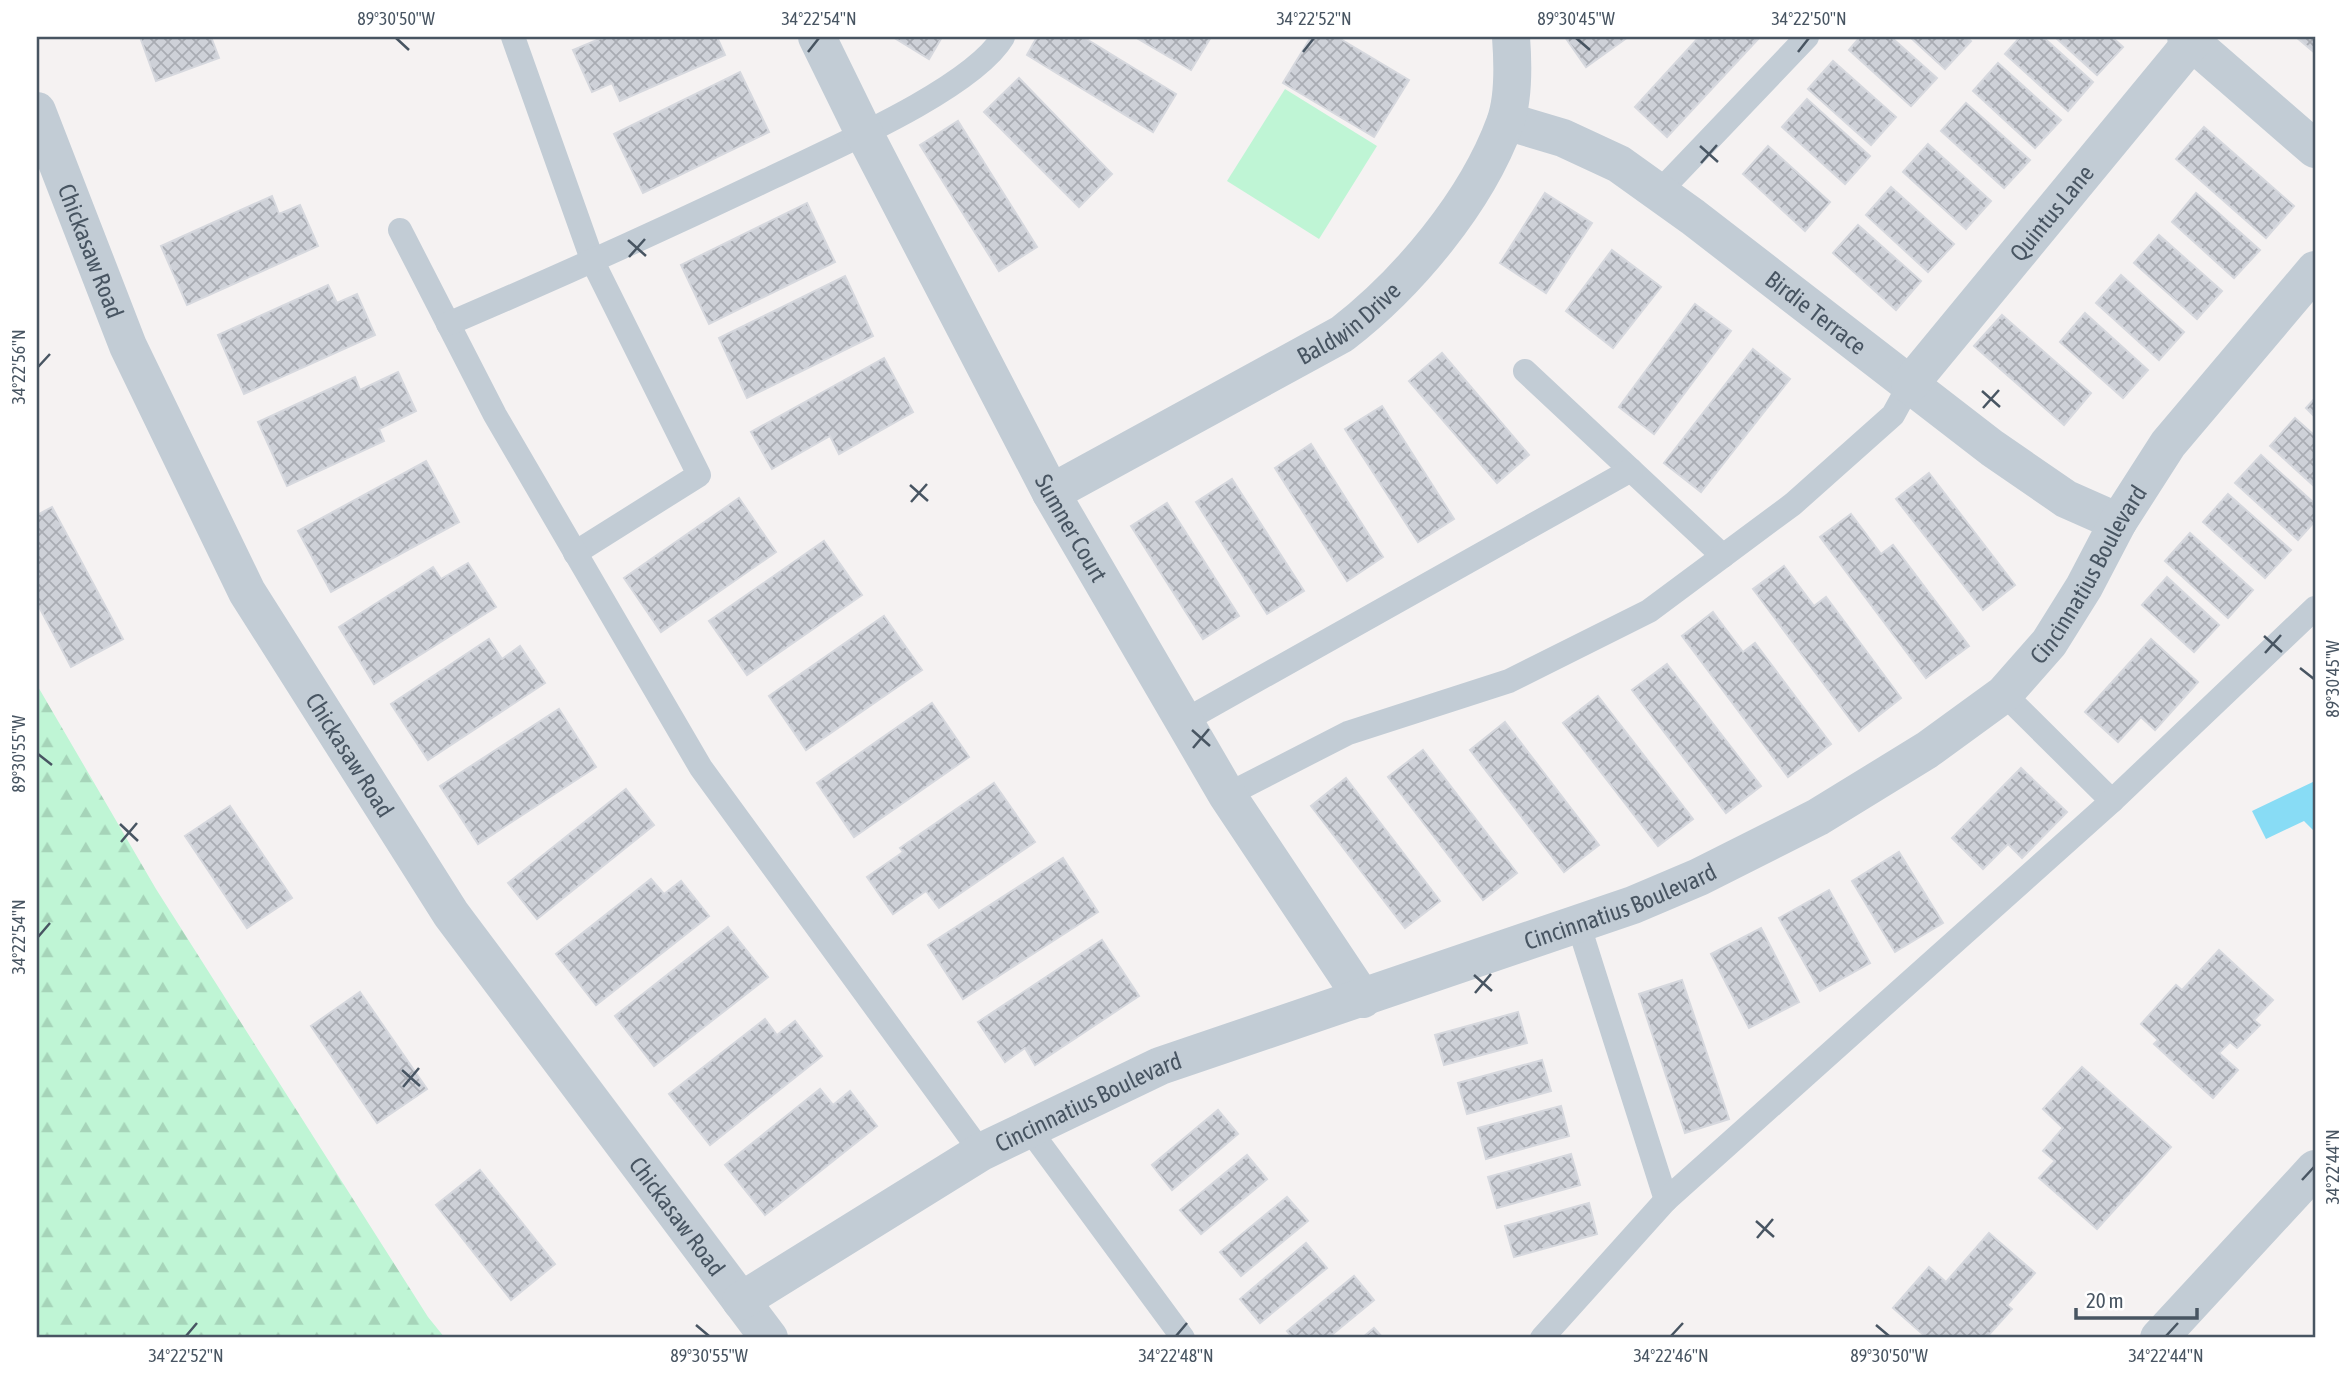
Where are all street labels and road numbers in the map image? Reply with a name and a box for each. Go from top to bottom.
street label: Quintus Lane [2004,159,2099,266]
street label: Chickasaw Road [53,180,129,322]
street label: Birdie Terrace [1761,265,1872,360]
street label: Baldwin Drive [1292,276,1405,370]
street label: Sumner Court [1030,470,1113,586]
street label: Cincinnatius Boulevard [2024,480,2152,669]
street label: Chickasaw Road [301,688,399,822]
street label: Cincinnatius Boulevard [1520,857,1720,955]
street label: Cincinnatius Boulevard [990,1046,1185,1157]
street label: Chickasaw Road [624,1151,731,1281]

